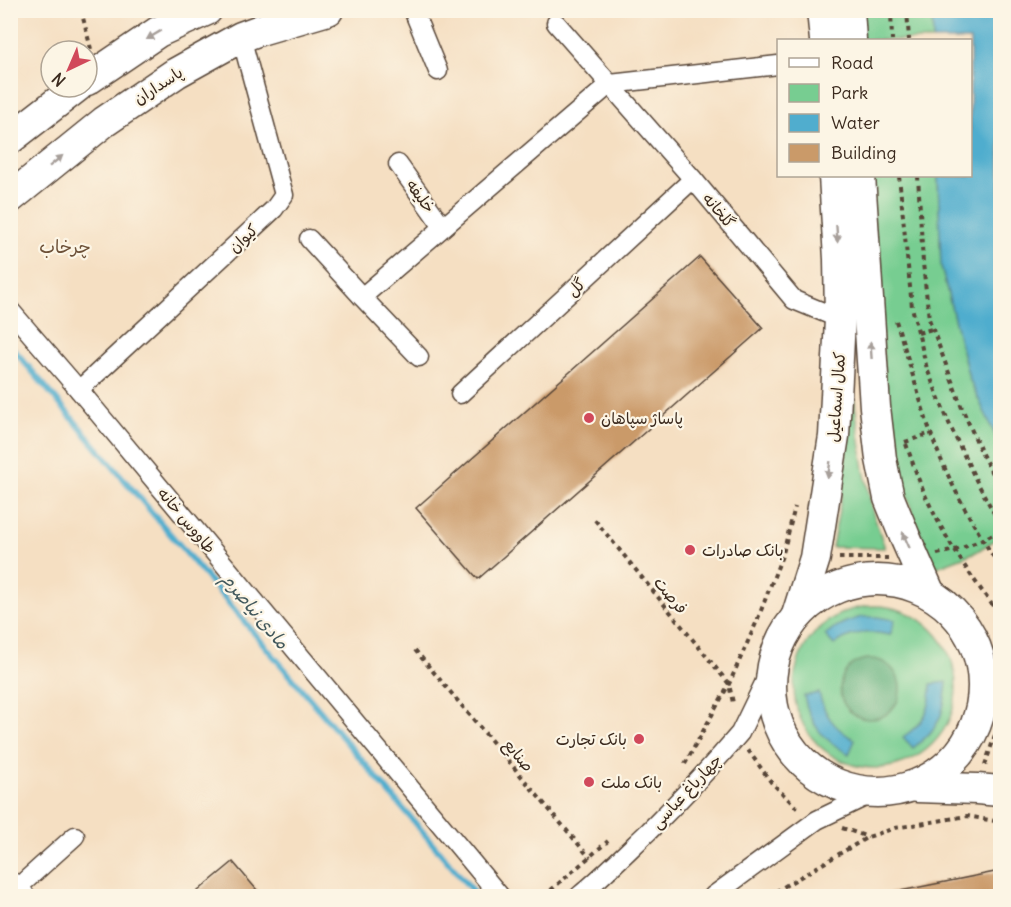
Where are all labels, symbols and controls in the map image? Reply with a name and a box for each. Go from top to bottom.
one-way arrow [146,30,162,41]
north arrow [39,39,99,99]
legend [777,39,972,177]
text: Road [831,51,874,74]
street label: پاسداران [130,62,187,109]
text: N [48,69,70,91]
text: Park [831,81,868,104]
text: Water [831,111,881,134]
text: Building [831,141,896,164]
one-way arrow [48,155,63,168]
street label: خلیفه [402,175,440,217]
street label: گلخانه [698,188,740,232]
street label: کیوان [224,219,263,257]
one-way arrow [833,224,842,243]
district label: چرخاب [39,235,91,259]
street label: گل [562,273,590,301]
one-way arrow [867,340,876,359]
street label: کمال اسماعیل [823,351,849,443]
place label: پاساژ سپاهان [601,408,683,429]
marker: پاساژ سپاهان [582,411,596,425]
one-way arrow [824,461,833,480]
street label: طاووس خانه [154,483,220,557]
one-way arrow [902,532,911,549]
place label: بانک صادرات [702,540,784,560]
marker: بانک صادرات [683,543,697,557]
water label: مادی نیاصرم [214,567,294,656]
street label: فرصت [650,572,692,618]
place label: بانک تجارت [556,729,627,749]
marker: بانک تجارت [632,732,646,746]
street label: صنایع [498,734,539,777]
street label: چهارباغ عباسی [646,749,727,834]
place label: بانک ملت [601,772,662,792]
marker: بانک ملت [582,775,596,789]

